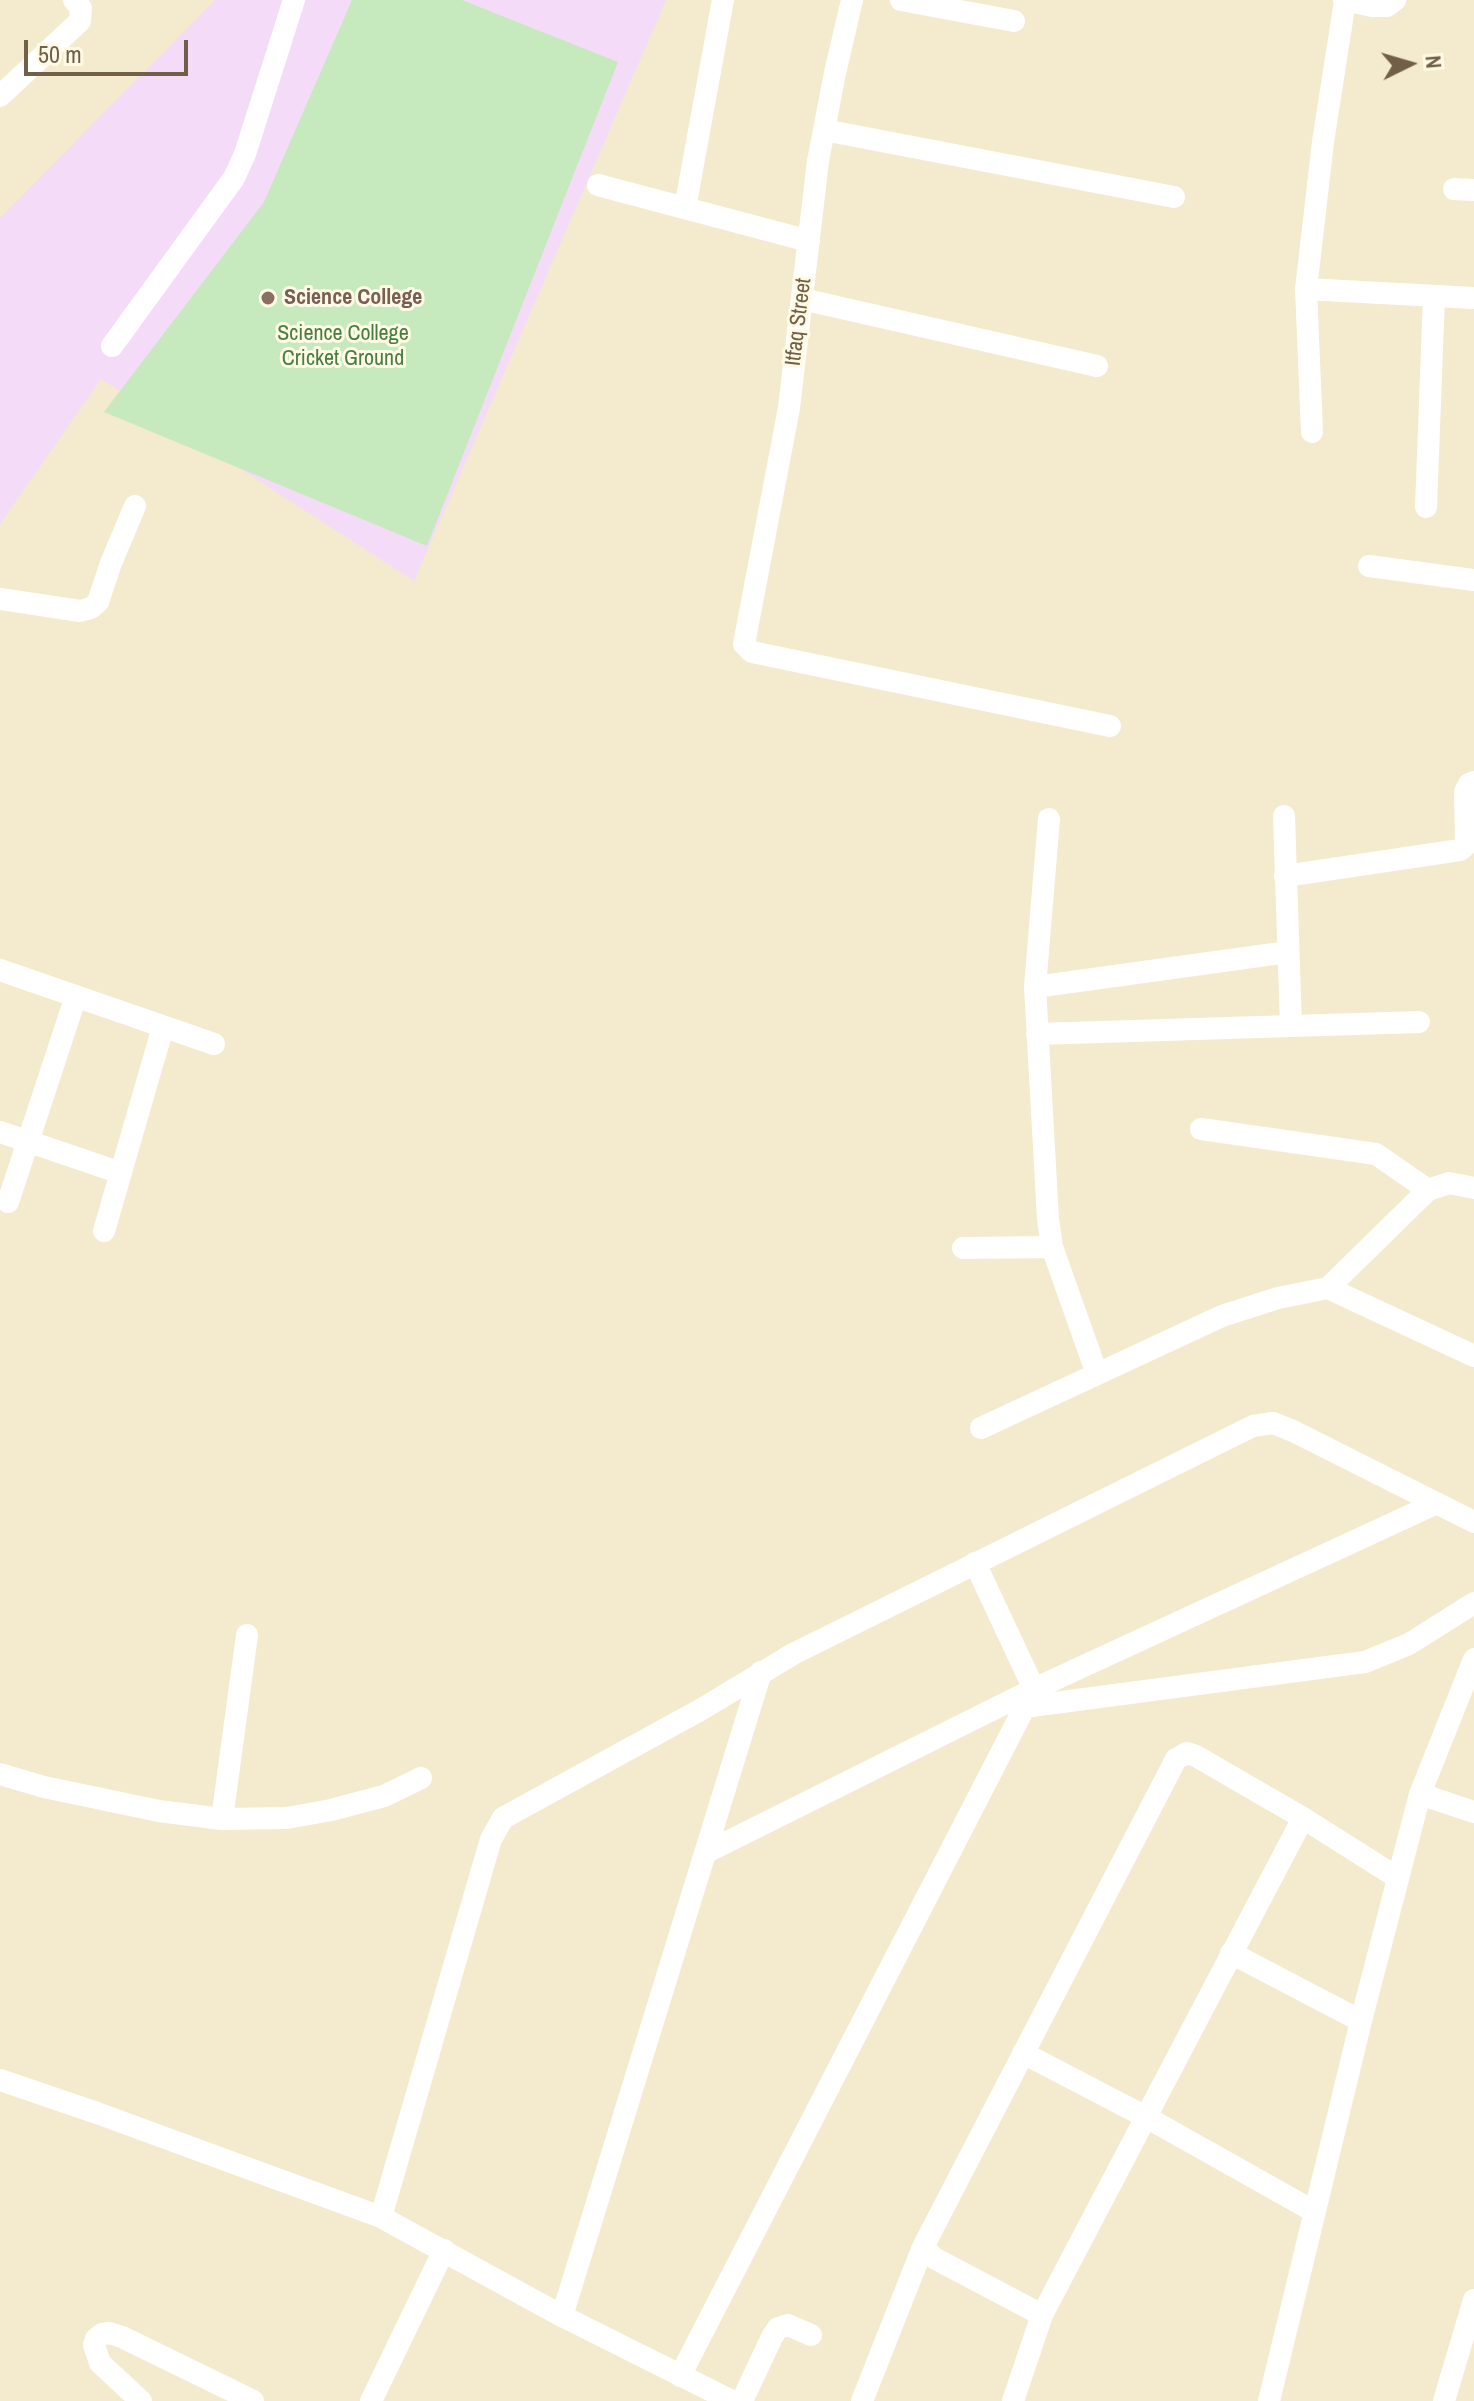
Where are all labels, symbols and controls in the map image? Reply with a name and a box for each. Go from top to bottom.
scale bar [28,24,192,74]
north arrow [1370,24,1450,104]
text: 50 m [38,38,82,70]
text: N [1418,54,1449,70]
street label: Itfaq Street [781,277,817,367]
place label: Science College [284,285,422,311]
marker: Science College [259,289,277,307]
park label: Science College Cricket Ground [277,321,409,372]

